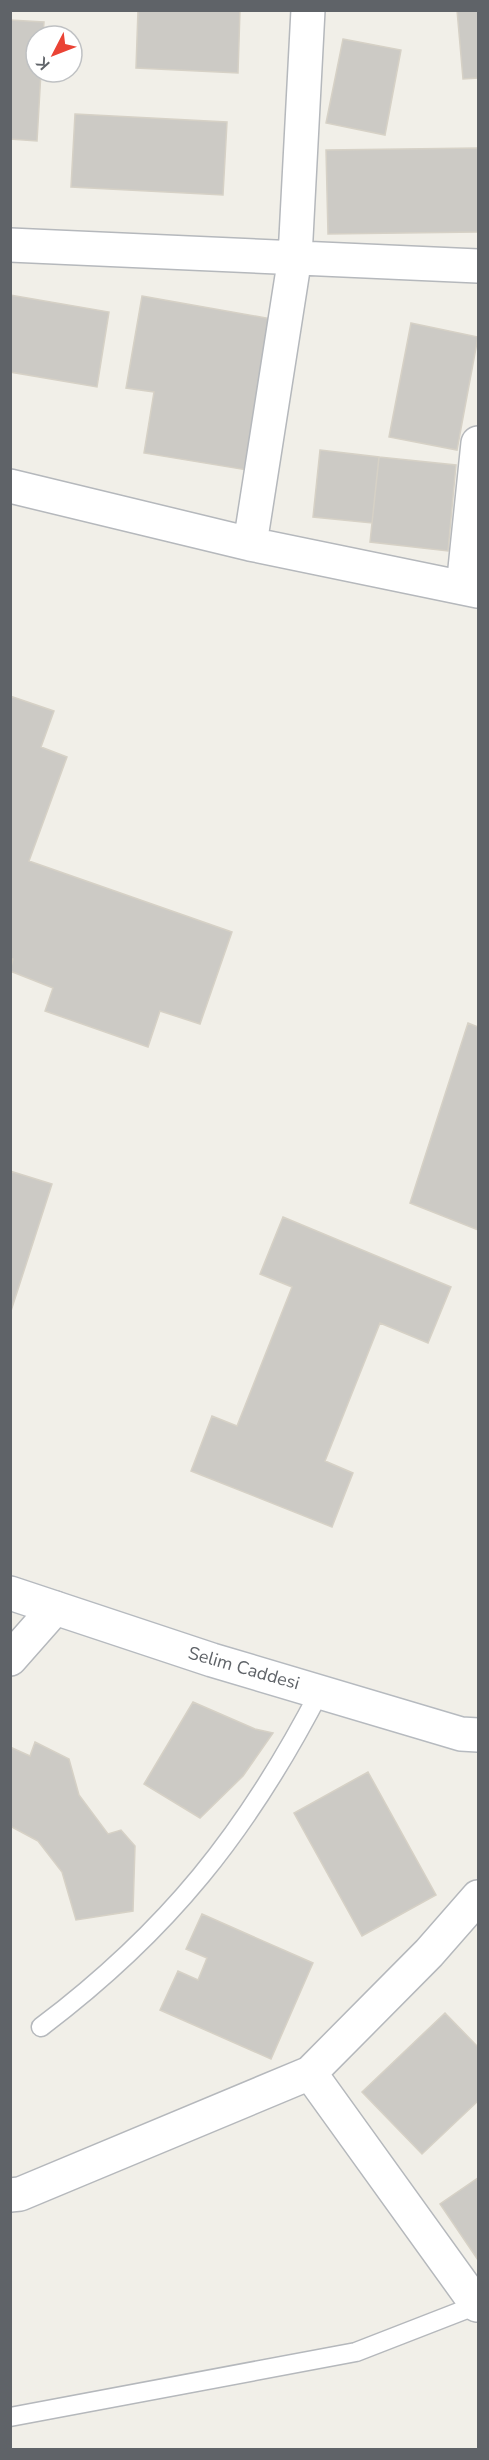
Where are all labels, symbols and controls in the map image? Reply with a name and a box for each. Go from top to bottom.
north arrow [24,24,84,84]
text: K [31,51,55,75]
street label: Selim Caddesi [185,1641,303,1695]

